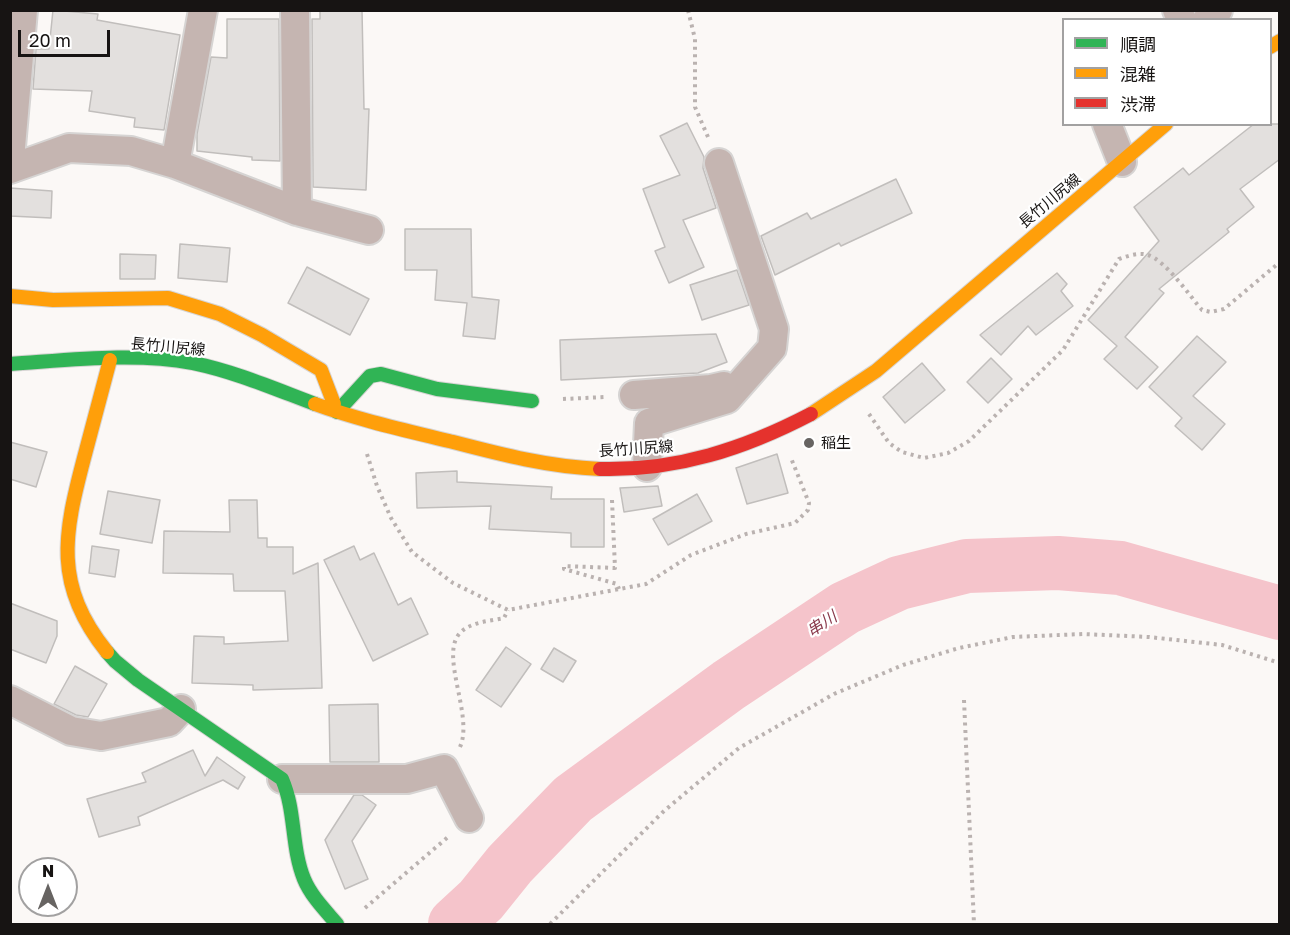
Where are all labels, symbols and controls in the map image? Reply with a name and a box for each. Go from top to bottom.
scale bar [21,18,112,56]
legend [1062,18,1272,126]
text: 20 m [29,29,71,51]
text: 順調 [1120,33,1156,55]
text: 混雑 [1120,63,1156,85]
text: 渋滞 [1120,93,1156,115]
street label: 長竹川尻線 [1015,170,1085,232]
street label: 長竹川尻線 [130,335,206,359]
place label: 稲生 [821,434,851,452]
marker: 稲生 [802,436,816,450]
street label: 長竹川尻線 [598,437,674,461]
water label: 串川 [803,607,841,641]
north arrow [18,857,78,917]
text: N [42,861,54,881]

